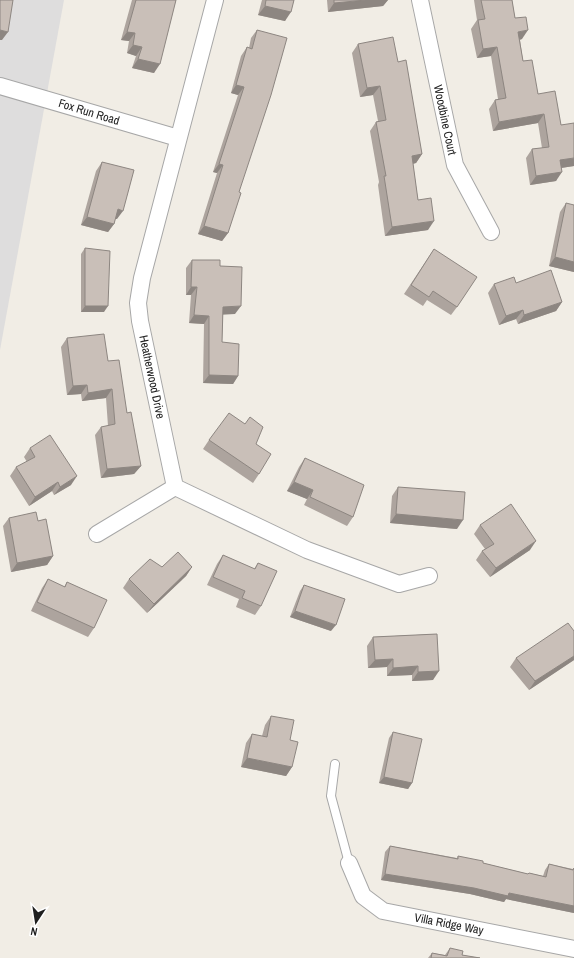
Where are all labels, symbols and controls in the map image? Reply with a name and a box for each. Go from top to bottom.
street label: Woodbine Court [430,83,460,157]
street label: Fox Run Road [57,95,121,129]
street label: Heatherwood Drive [135,334,169,420]
north arrow [16,902,56,942]
street label: Villa Ridge Way [413,909,485,939]
text: N [29,924,39,939]

